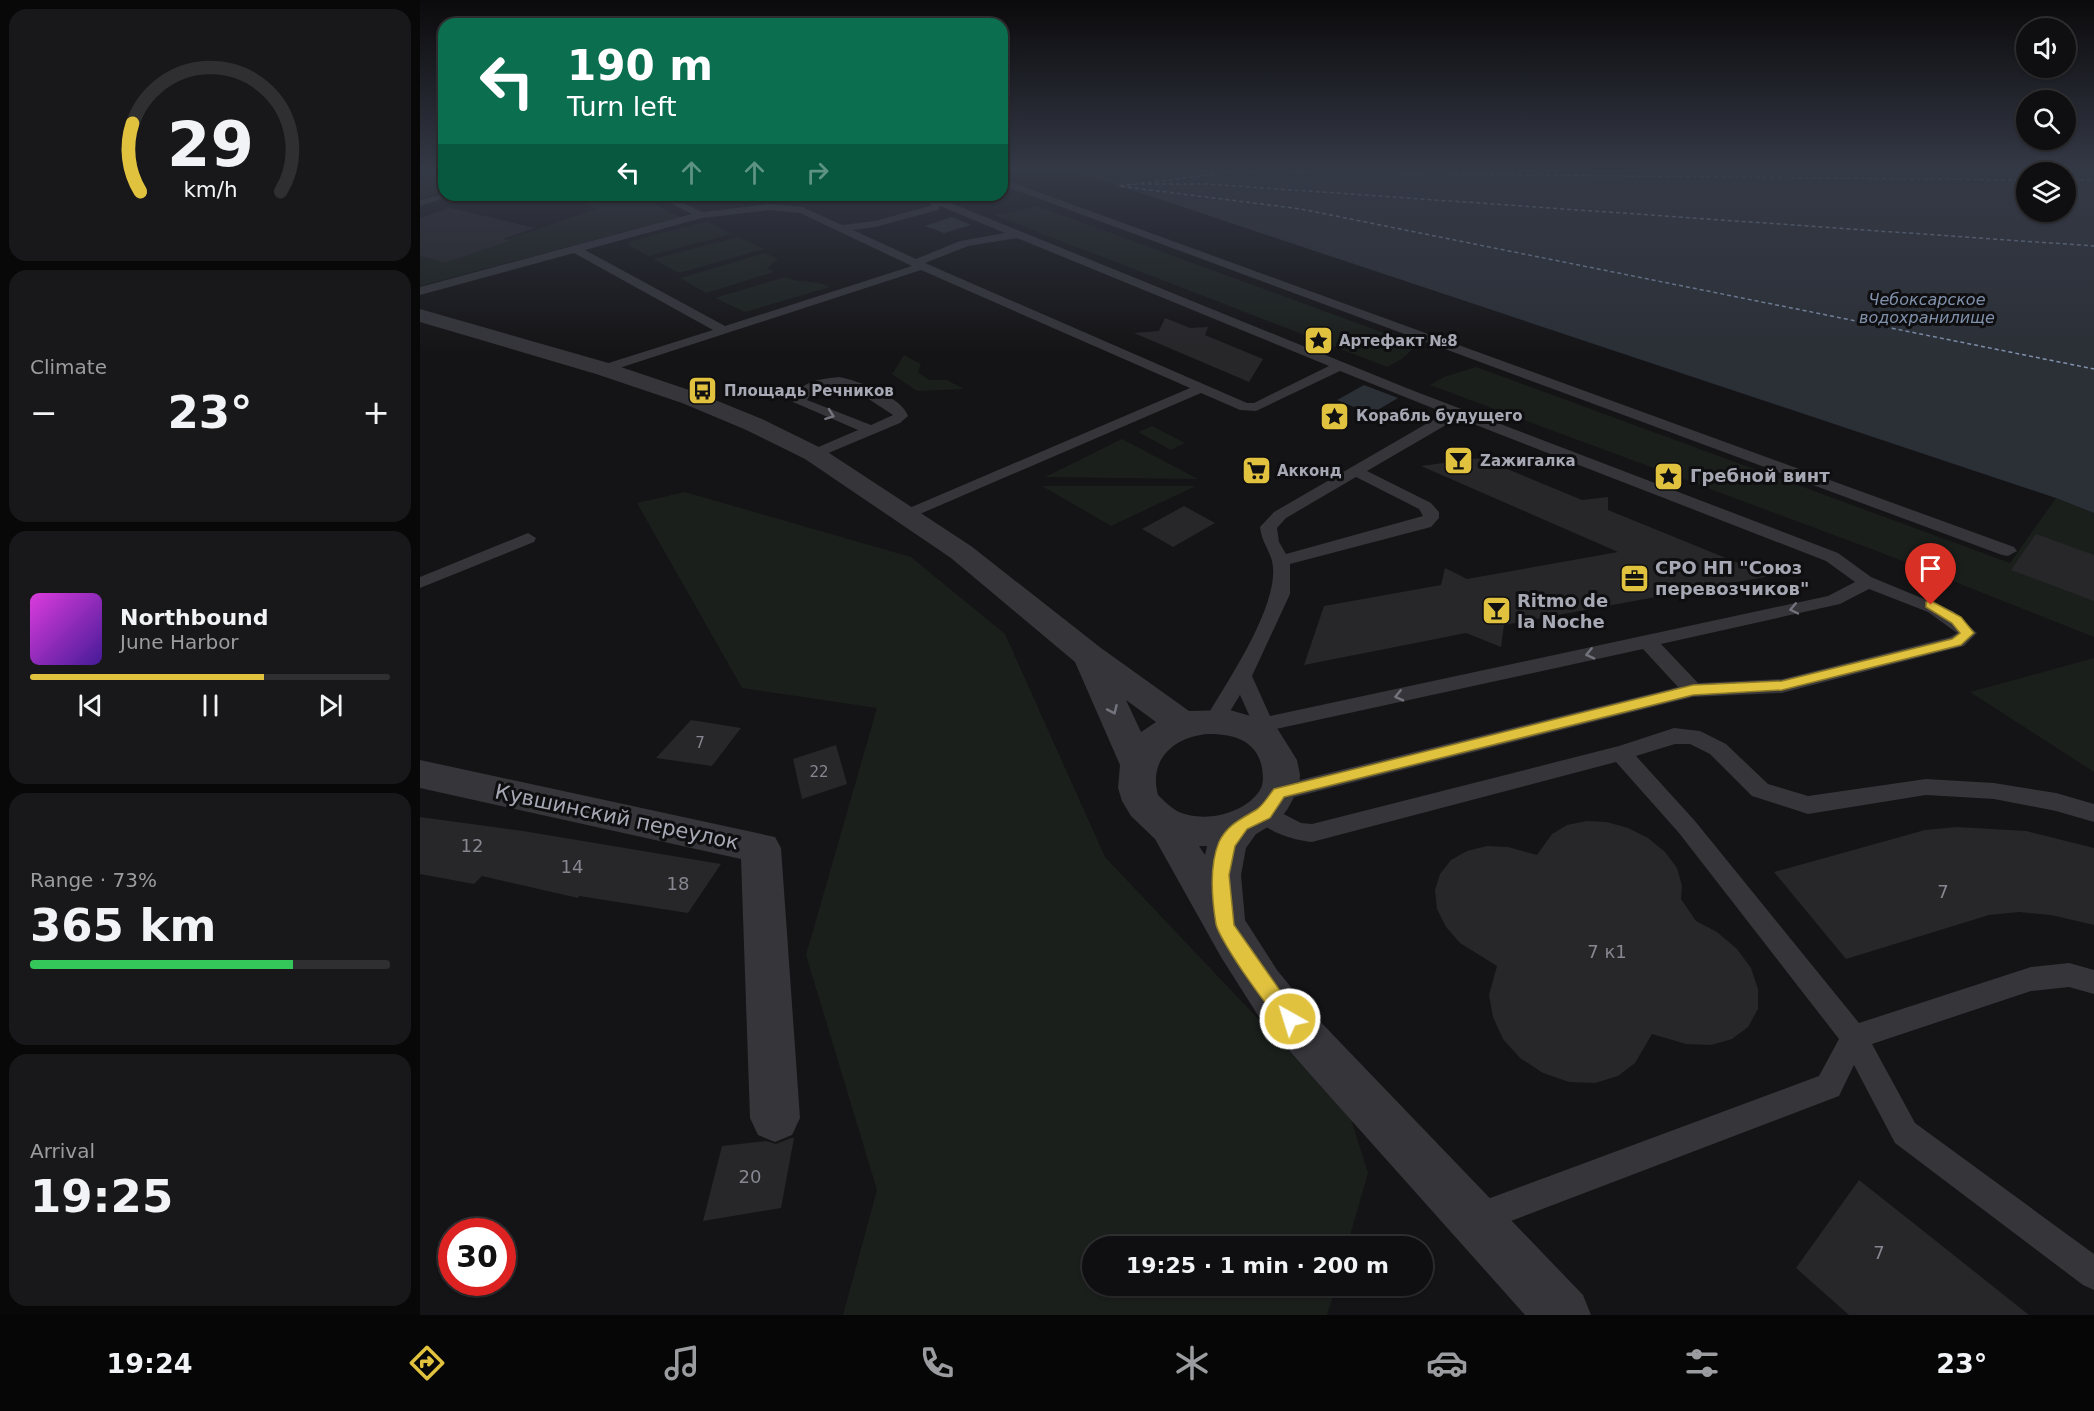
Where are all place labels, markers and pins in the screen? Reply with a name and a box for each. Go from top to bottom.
place icon: Артефакт №8 [1302,325,1334,357]
place label: Артефакт №8 [1339,332,1458,350]
bus stop icon: Площадь Речников [687,375,719,407]
place label: Площадь Речников [724,382,894,400]
place icon: Корабль будущего [1319,400,1351,432]
place label: Корабль будущего [1356,407,1523,425]
bar icon: Zажигалка [1443,445,1475,477]
place label: Zажигалка [1480,452,1576,470]
supermarket icon: Акконд [1240,455,1272,487]
place icon: Гребной винт [1653,460,1685,492]
place label: Акконд [1277,462,1342,480]
place label: Гребной винт [1690,465,1830,486]
pin [1905,543,1956,605]
place label: СРО НП "Союз перевозчиков" [1655,557,1809,599]
office icon: СРО НП "Союз перевозчиков" [1618,562,1650,594]
place label: Ritmo de la Noche [1517,590,1608,632]
bar icon: Ritmo de la Noche [1480,595,1512,627]

